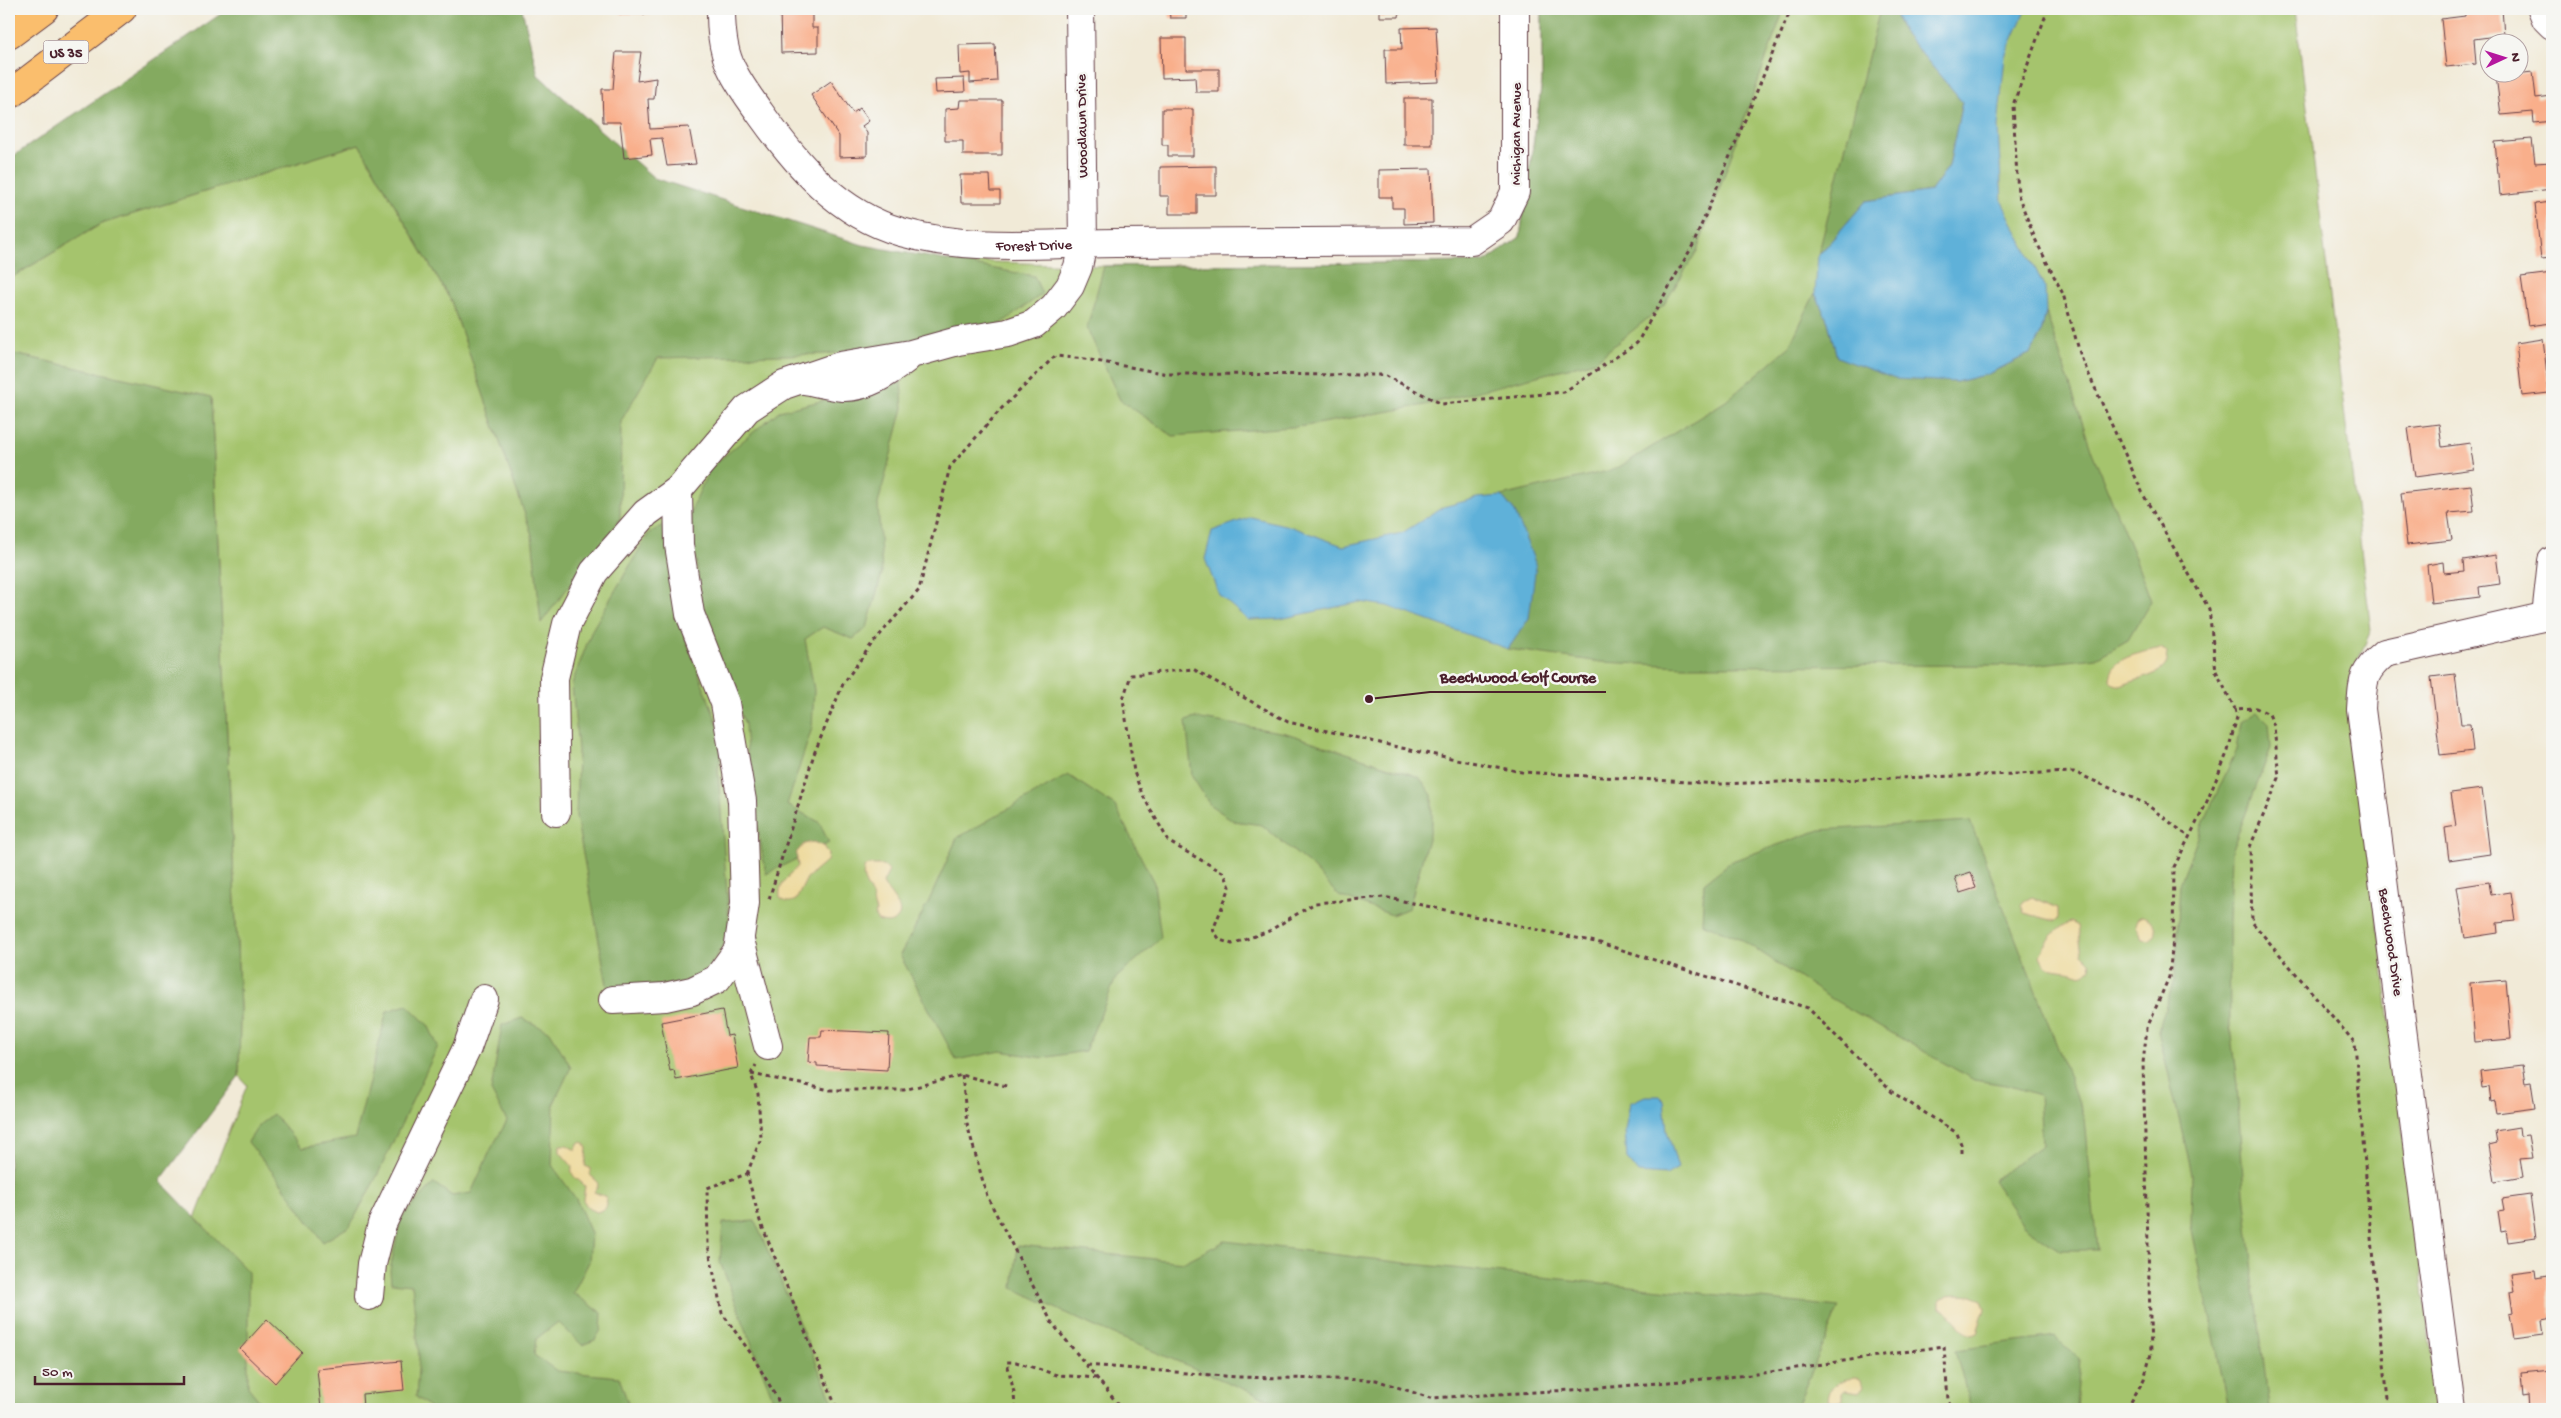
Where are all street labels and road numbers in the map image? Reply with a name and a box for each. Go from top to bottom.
road number: US 35 [44,41,88,64]
street label: Woodlawn Drive [1073,74,1093,178]
street label: Michigan Avenue [1508,82,1526,185]
street label: Forest Drive [994,237,1073,256]
street label: Beechwood Drive [2373,886,2407,998]

